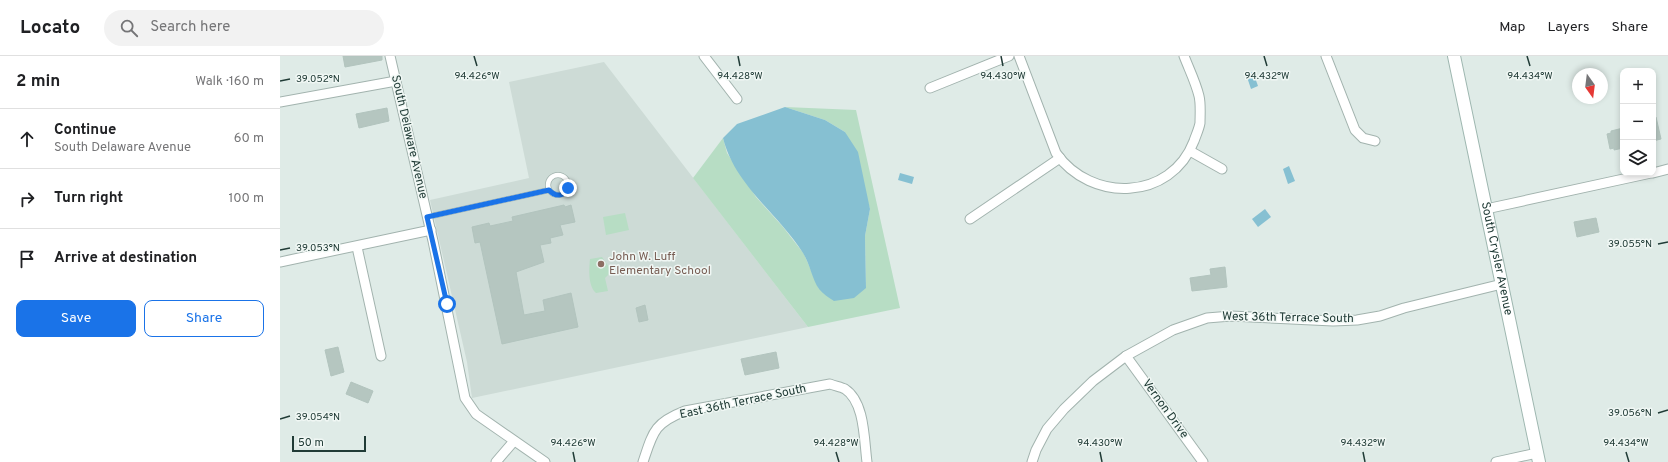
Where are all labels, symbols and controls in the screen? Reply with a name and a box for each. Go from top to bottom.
search box [104,10,384,46]
text: Locato [20,16,80,40]
icon: search [118,17,140,39]
text: Search here [150,18,230,37]
text: Map [1499,19,1525,36]
text: Layers [1547,19,1589,36]
text: Share [1611,19,1648,36]
north arrow [1572,68,1608,104]
map controls [1620,68,1656,176]
button: + [1620,68,1656,104]
text: 94.426°W [454,70,500,83]
text: 94.428°W [717,70,763,83]
text: 94.430°W [980,70,1026,83]
text: 94.432°W [1244,70,1290,83]
text: 94.434°W [1507,70,1553,83]
text: 2 min [16,71,60,93]
text: 39.052°N [296,73,340,86]
text: Walk · 160 m [195,74,264,90]
street label: South Delaware Avenue [387,74,431,200]
button: − [1620,104,1656,140]
text: Continue [54,121,116,140]
icon: ahead [16,128,38,150]
text: 60 m [234,131,264,147]
text: South Delaware Avenue [54,140,191,156]
button: layers [1620,140,1656,176]
route end [559,179,577,197]
icon: right [16,188,38,210]
text: Turn right [54,189,123,208]
text: 100 m [228,191,264,207]
street label: South Crysler Avenue [1477,200,1516,317]
text: 39.055°N [1608,238,1652,251]
text: 39.053°N [296,242,340,255]
icon: arrive [16,248,38,270]
text: Arrive at destination [54,249,197,268]
place label: John W. Luff Elementary School [609,249,711,279]
marker: John W. Luff Elementary School [596,259,606,269]
route start [438,295,456,313]
button: Save [16,300,136,337]
button: Share [144,300,264,337]
street label: West 36th Terrace South [1222,309,1354,327]
street label: Vernon Drive [1138,376,1192,442]
street label: East 36th Terrace South [678,381,808,423]
text: 39.056°N [1608,407,1652,420]
text: 39.054°N [296,411,340,424]
scale bar [292,434,366,453]
text: 50 m [298,436,324,450]
text: 94.426°W [550,437,596,450]
text: 94.428°W [813,437,859,450]
text: 94.430°W [1077,437,1123,450]
text: 94.432°W [1340,437,1386,450]
text: 94.434°W [1603,437,1649,450]

